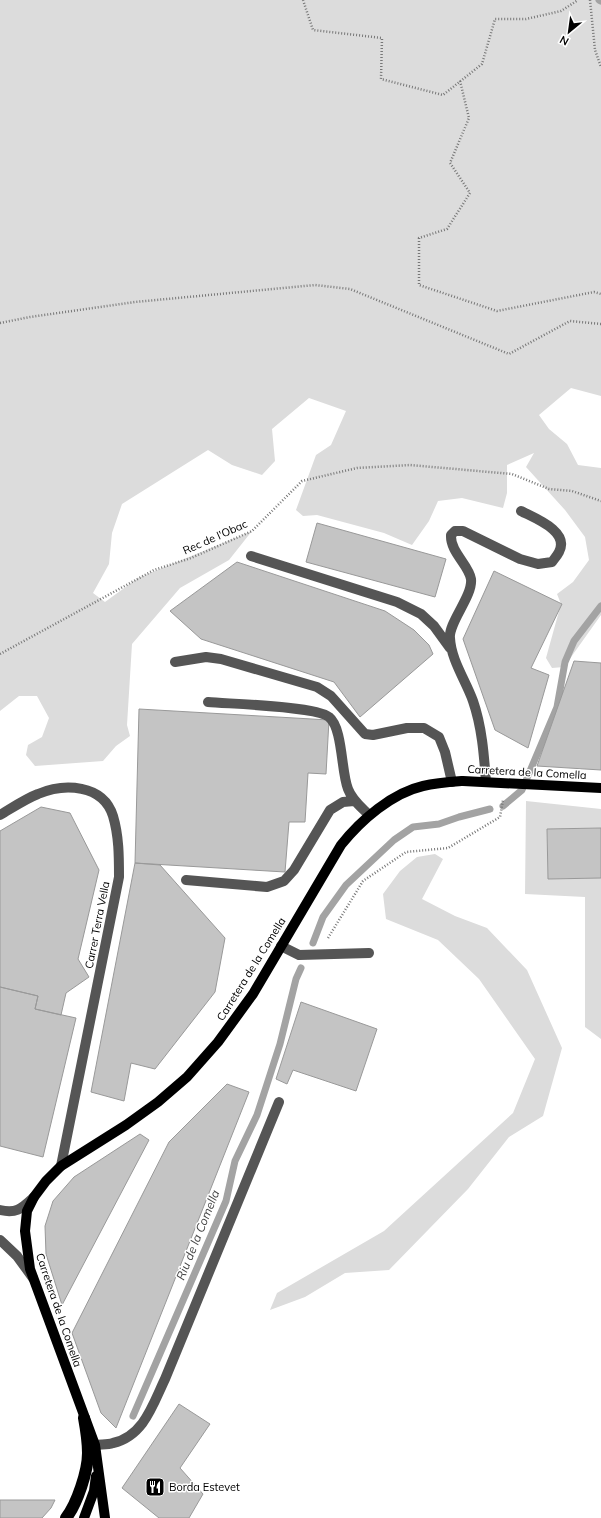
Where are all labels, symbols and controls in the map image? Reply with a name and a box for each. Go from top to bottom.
north arrow [549,12,589,52]
text: N [557,33,571,49]
street label: Rec de l'Obac [180,516,250,558]
street label: Carretera de la Comella [467,762,587,782]
street label: Carrer Terra Vella [82,880,112,970]
street label: Carretera de la Comella [213,915,289,1023]
water label: Riu de la Comella [173,1188,222,1282]
street label: Carretera de la Comella [33,1251,85,1369]
restaurant icon: Borda Estevet [144,1476,166,1498]
place label: Borda Estevet [169,1480,240,1494]

